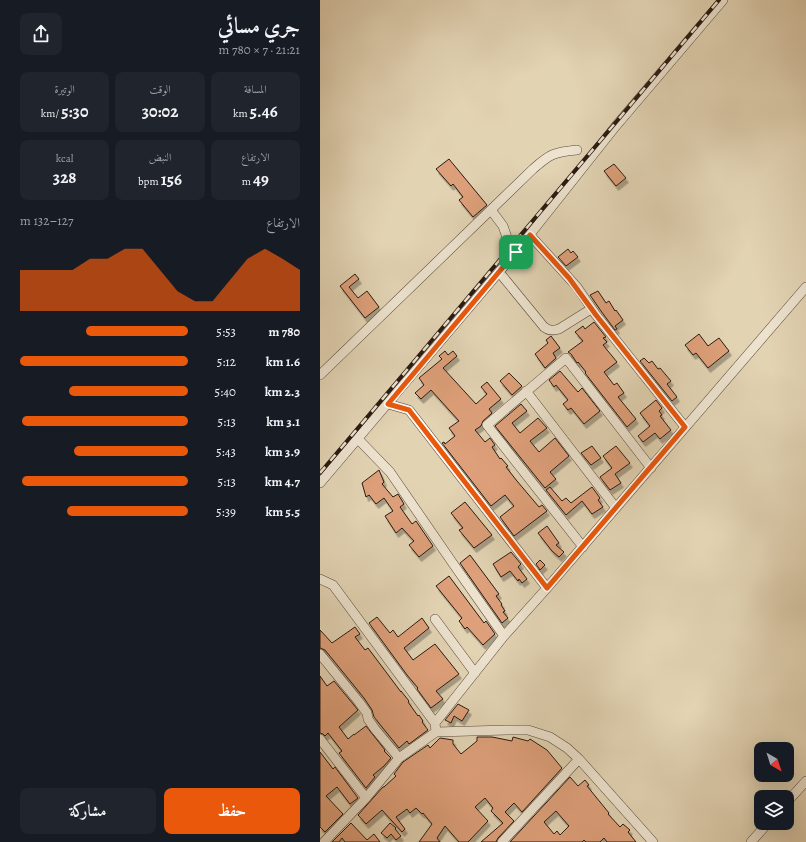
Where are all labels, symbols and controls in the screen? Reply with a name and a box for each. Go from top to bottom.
text: جري مسائي [218,11,300,41]
button: share [20,13,62,55]
text: 21:21 · 7 × 780 m [219,41,300,58]
text: الوتيرة [55,82,75,97]
text: الوقت [149,82,171,97]
text: المسافة [244,82,267,97]
text: 5:30 [61,100,88,123]
text: 30:02 [142,100,178,123]
text: 5.46 [250,100,278,123]
text: /km [41,106,61,121]
text: km [233,106,250,121]
text: النبض [149,150,171,165]
text: الارتفاع [241,150,270,165]
text: kcal [56,151,73,166]
text: 328 [53,166,77,189]
text: 156 [161,168,182,191]
text: 49 [253,168,269,191]
text: bpm [138,174,161,189]
text: m [242,174,253,189]
text: 127–132 m [20,212,73,229]
text: الارتفاع [266,214,300,231]
pin [499,235,533,269]
icon: arrive [505,241,527,263]
text: 5:53 [216,323,236,340]
text: 780 m [268,323,300,340]
text: 5:12 [217,353,236,370]
text: 1.6 km [266,353,300,370]
text: 5:40 [214,383,236,400]
text: 2.3 km [265,383,300,400]
text: 5:13 [217,413,236,430]
text: 3.1 km [266,413,300,430]
text: 5:43 [216,443,236,460]
text: 3.9 km [265,443,300,460]
text: 5:13 [217,473,236,490]
text: 4.7 km [265,473,300,490]
text: 5:39 [216,503,236,520]
text: 5.5 km [265,503,300,520]
north arrow [754,742,794,782]
map controls [754,742,794,830]
button: مشاركة [20,788,156,834]
button: حفظ [164,788,300,834]
button: layers [754,790,794,830]

